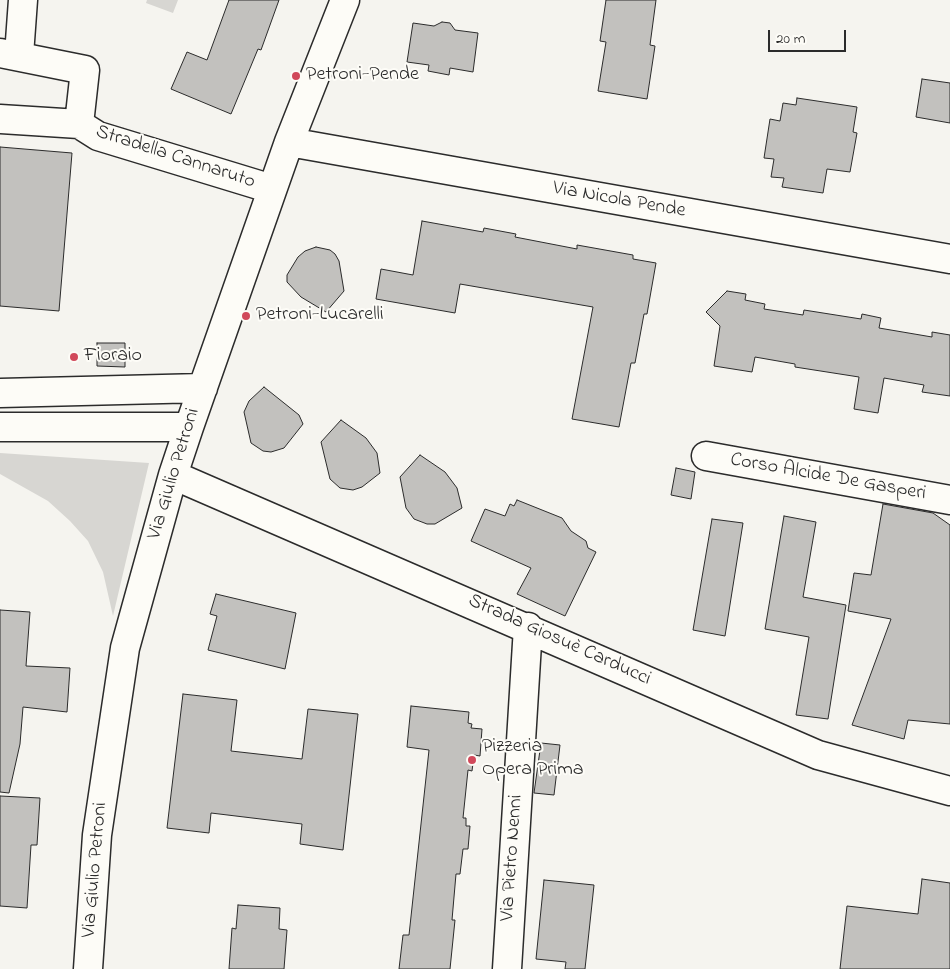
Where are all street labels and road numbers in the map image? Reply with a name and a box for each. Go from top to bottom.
street label: Stradella Cannaruto [92,121,258,195]
street label: Via Nicola Pende [551,178,687,224]
street label: Via Giulio Petroni [144,406,206,542]
street label: Corso Alcide De Gasperi [728,449,928,507]
street label: Strada Giosuè Carducci [464,590,654,692]
street label: Via Pietro Nenni [497,794,529,922]
street label: Via Giulio Petroni [78,801,114,939]

